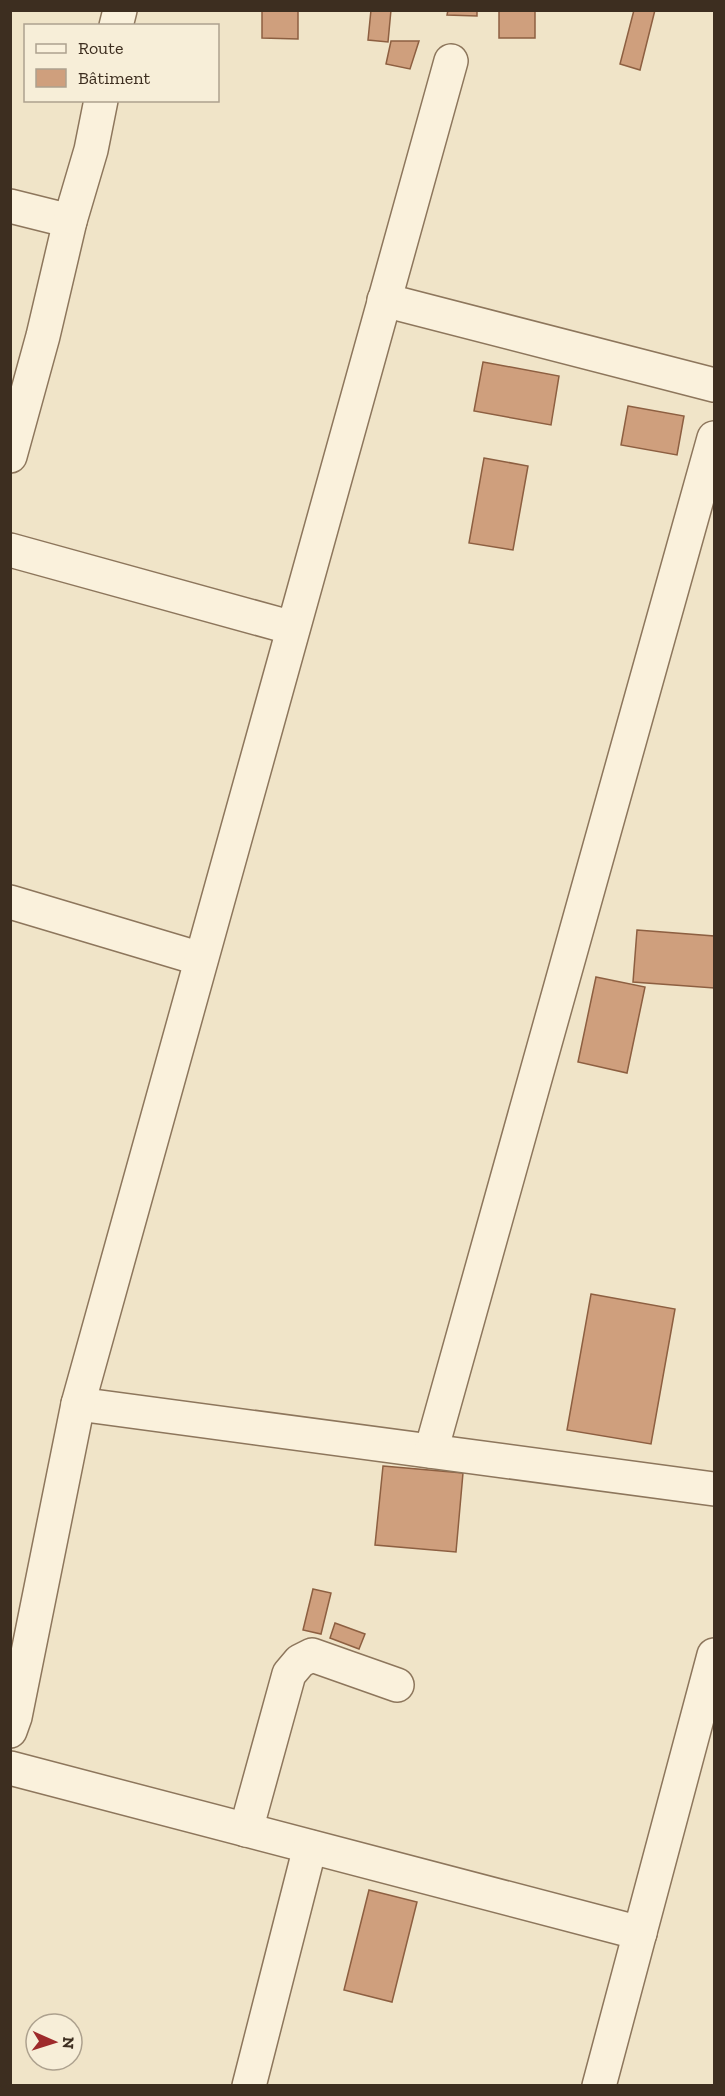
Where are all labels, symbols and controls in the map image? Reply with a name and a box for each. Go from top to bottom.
legend [24,24,219,102]
text: Route [78,37,123,59]
text: Bâtiment [78,67,151,89]
north arrow [24,2012,84,2072]
text: N [59,2036,78,2049]

